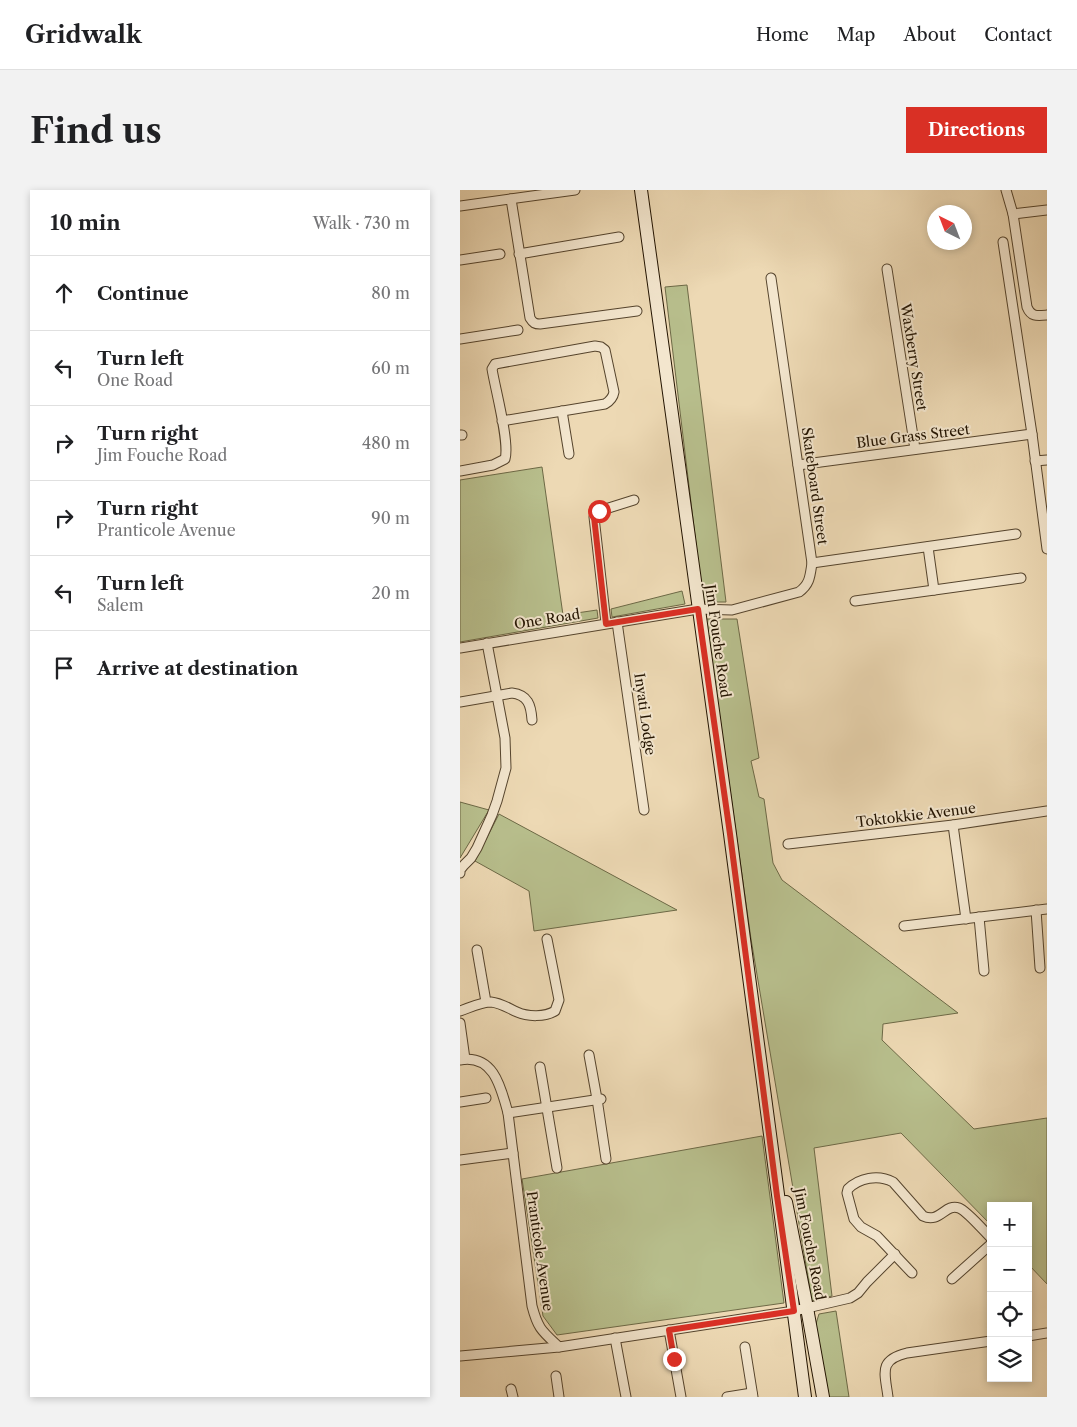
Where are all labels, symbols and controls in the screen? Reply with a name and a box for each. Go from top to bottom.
text: Gridwalk [25,20,142,49]
text: Home [756,24,809,46]
text: Map [837,24,875,46]
text: About [903,24,956,46]
text: Contact [984,24,1052,46]
button: Directions [906,107,1047,153]
text: Find us [30,109,162,152]
north arrow [927,205,972,250]
text: 10 min [50,210,121,235]
text: Walk · 730 m [313,213,410,233]
icon: ahead [50,279,78,307]
text: Continue [97,282,189,305]
text: 80 m [371,283,410,303]
street label: Waxberry Street [896,301,931,412]
text: Turn left [97,347,184,370]
icon: left [50,354,78,382]
text: 60 m [371,358,410,378]
text: One Road [97,370,173,390]
street label: Blue Grass Street [855,420,971,452]
text: Turn right [97,422,198,445]
street label: Skateboard Street [798,426,832,546]
icon: right [50,429,78,457]
text: 480 m [362,433,410,453]
text: Jim Fouche Road [97,445,227,465]
text: Turn right [97,497,198,520]
route start [588,500,611,523]
icon: right [50,504,78,532]
text: 90 m [371,508,410,528]
text: Pranticole Avenue [97,520,236,540]
text: Turn left [97,572,184,595]
icon: left [50,579,78,607]
street label: Jim Fouche Road [701,581,735,699]
text: 20 m [371,583,410,603]
text: Salem [97,595,144,615]
street label: One Road [513,605,582,633]
icon: arrive [50,654,78,682]
text: Arrive at destination [97,657,298,680]
street label: Inyati Lodge [630,672,660,756]
street label: Toktokkie Avenue [855,799,977,831]
street label: Jim Fouche Road [790,1184,830,1302]
street label: Pranticole Avenue [523,1190,557,1312]
map controls [987,1202,1032,1382]
button: + [987,1202,1032,1247]
button: − [987,1247,1032,1292]
button: locate [987,1292,1032,1337]
button: layers [987,1337,1032,1382]
route end [663,1348,686,1371]

